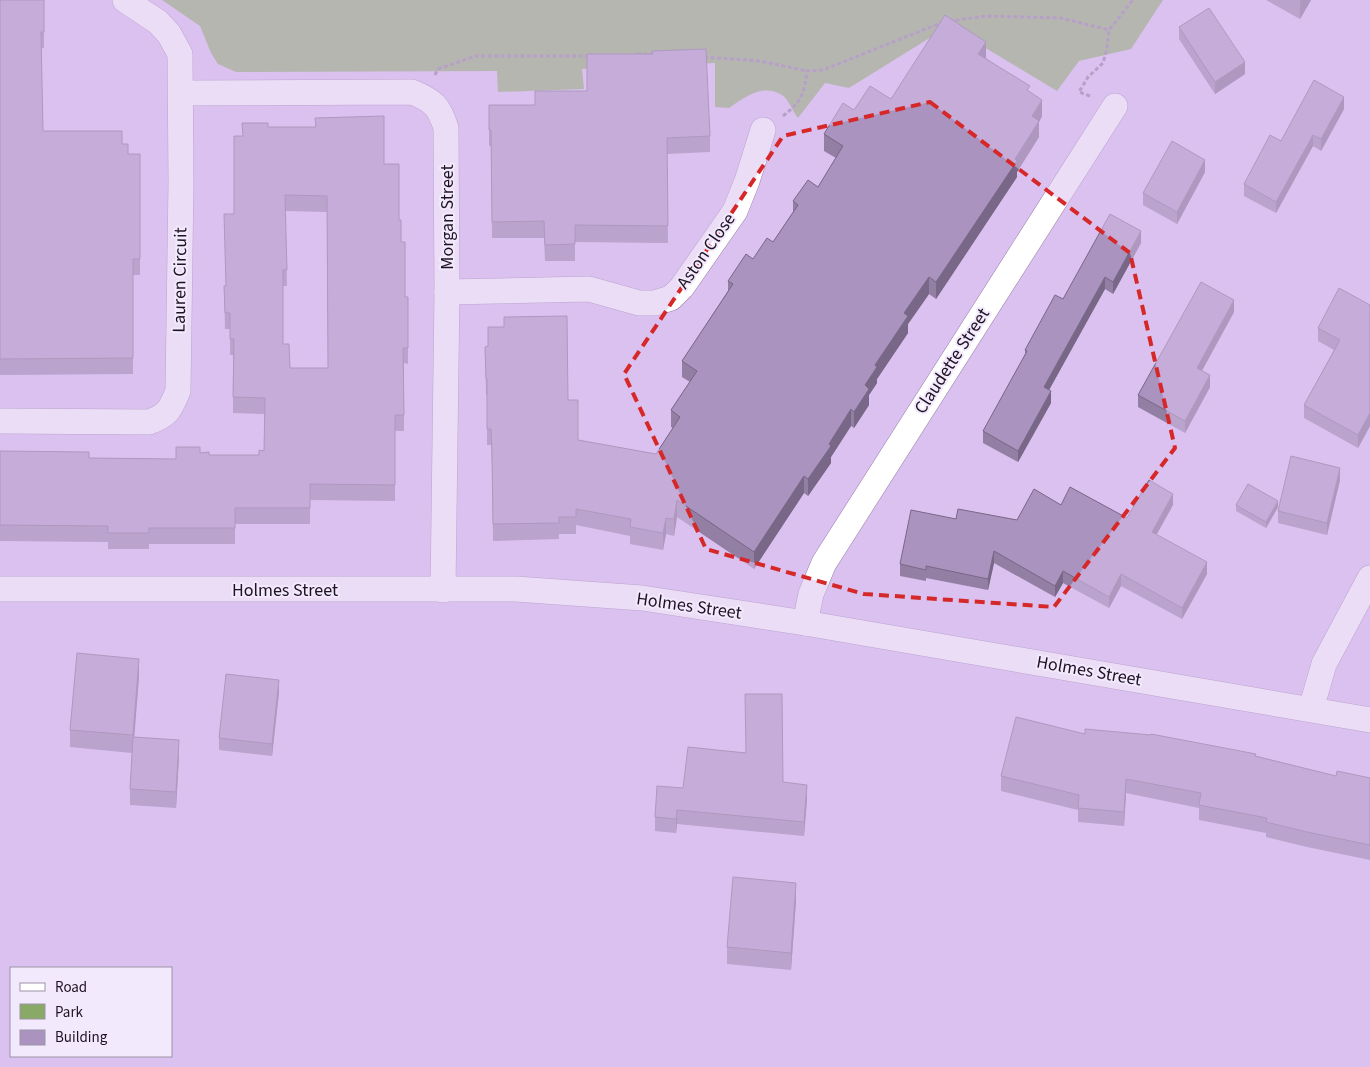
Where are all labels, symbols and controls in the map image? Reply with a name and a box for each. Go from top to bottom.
street label: Morgan Street [435,164,460,270]
street label: Aston Close [671,208,741,294]
street label: Lauren Circuit [167,227,193,333]
street label: Claudette Street [908,303,996,419]
street label: Holmes Street [232,578,338,603]
street label: Holmes Street [635,586,743,626]
street label: Holmes Street [1035,649,1143,693]
legend [10,967,172,1057]
text: Road [55,977,87,998]
text: Park [55,1002,84,1023]
text: Building [55,1027,108,1048]

